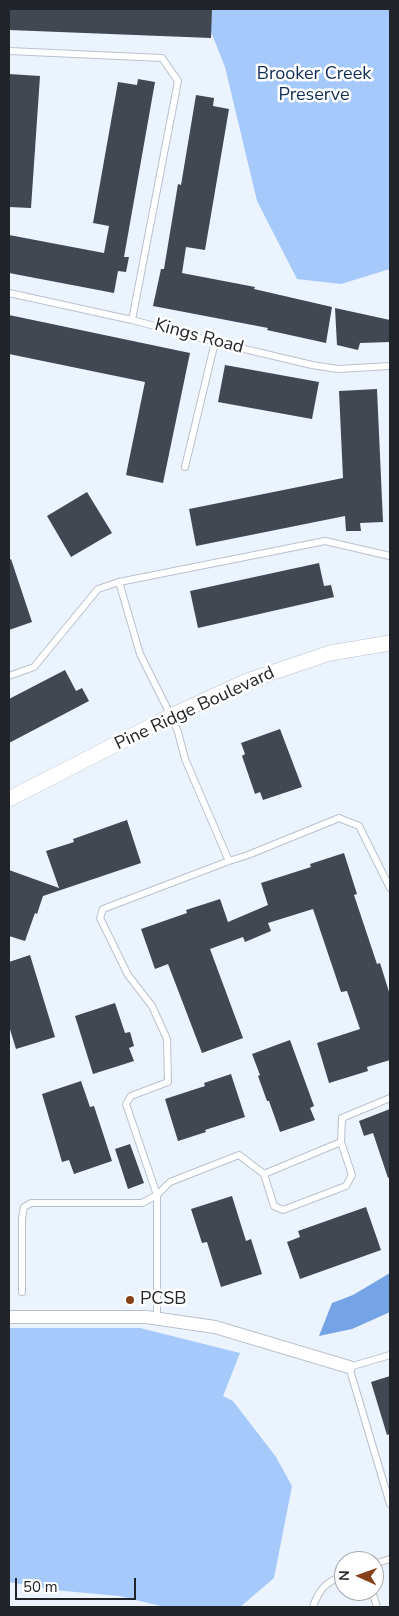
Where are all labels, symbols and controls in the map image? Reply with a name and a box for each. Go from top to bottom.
park label: Brooker Creek Preserve [257,64,371,106]
street label: Kings Road [152,315,246,359]
street label: Pine Ridge Boulevard [112,662,278,756]
place label: PCSB [140,1289,186,1311]
marker: PCSB [124,1294,136,1306]
north arrow [334,1551,384,1601]
scale bar [18,1568,139,1600]
text: N [335,1570,354,1581]
text: 50 m [23,1577,58,1597]

